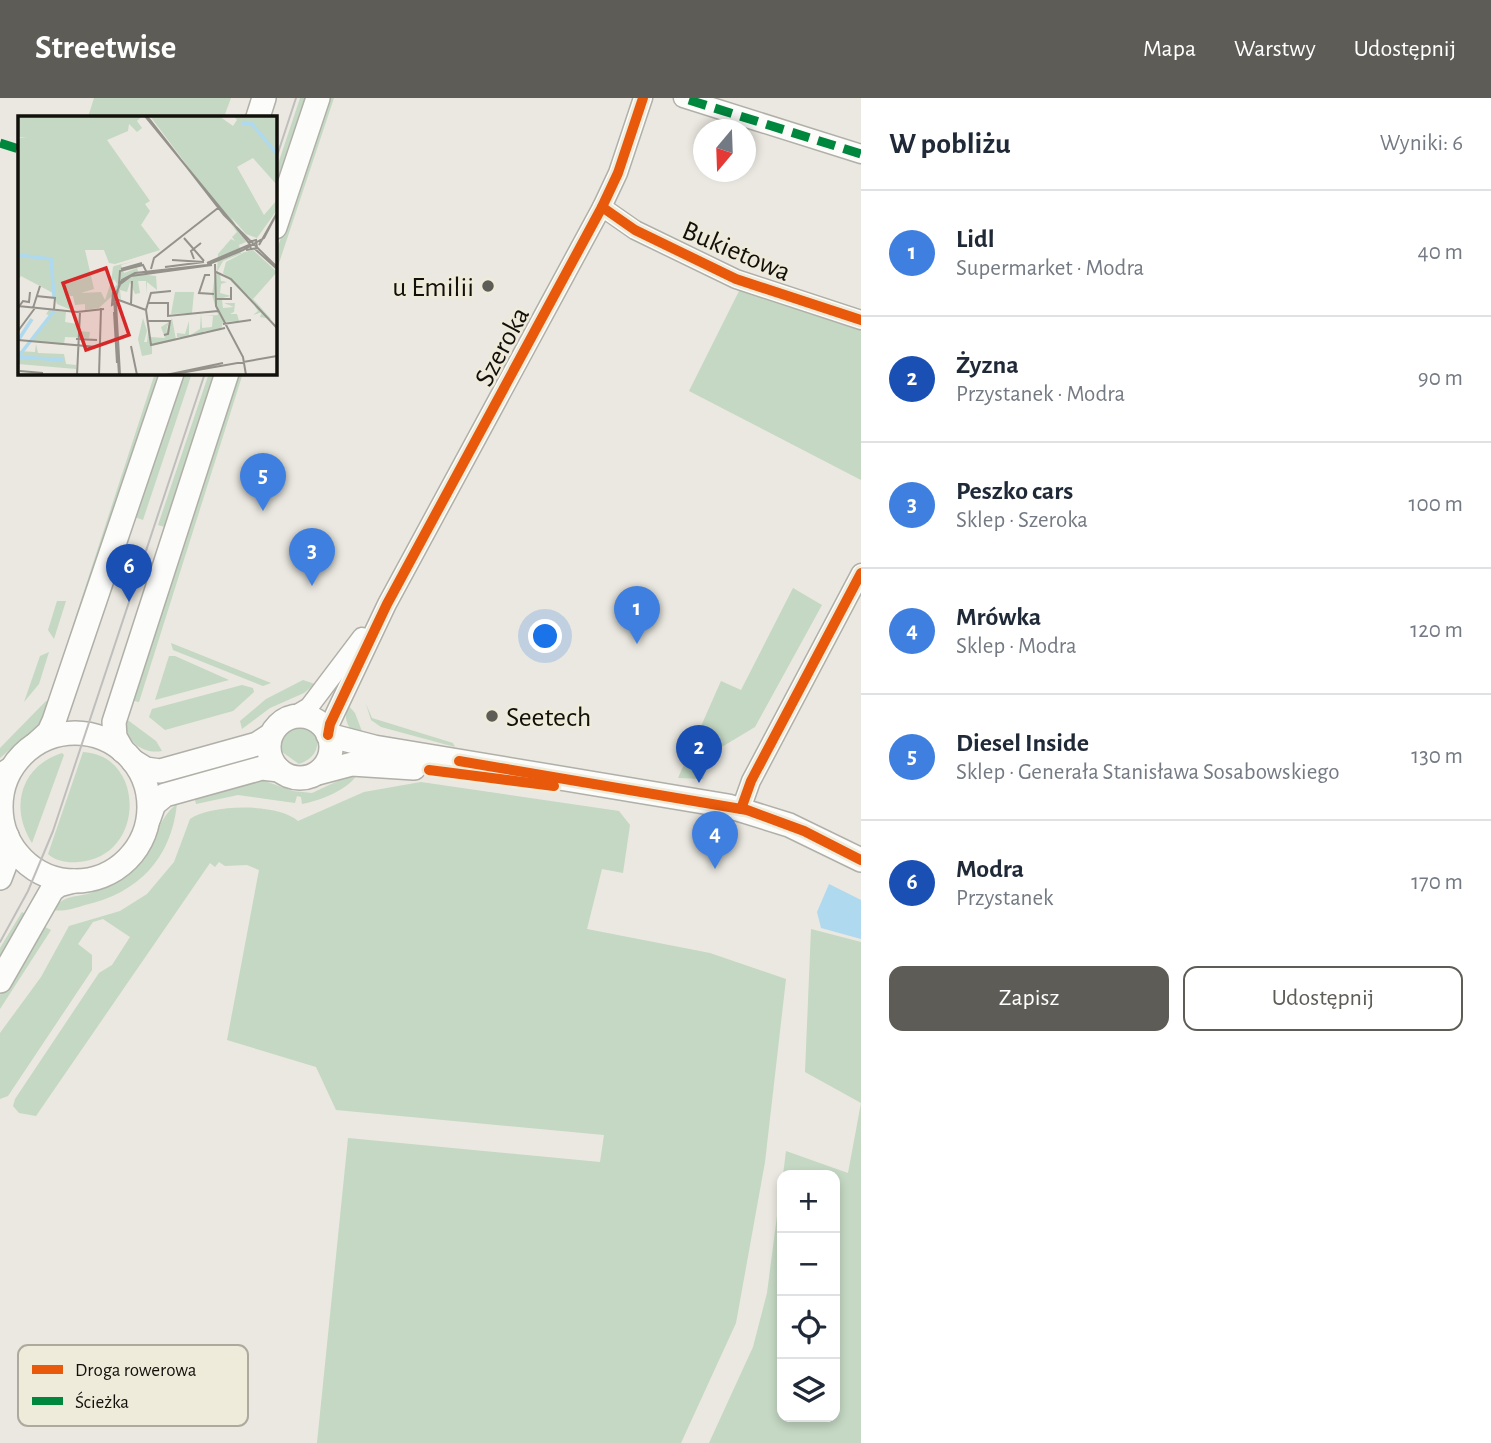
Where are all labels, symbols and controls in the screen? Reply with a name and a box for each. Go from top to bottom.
text: Streetwise [35,32,176,65]
text: Mapa [1143,37,1196,61]
text: Warstwy [1234,37,1316,61]
text: Udostępnij [1354,37,1456,61]
inset map [18,116,276,374]
north arrow [693,119,756,182]
text: W pobliżu [889,129,1011,159]
text: Wyniki: 6 [1380,132,1463,155]
street label: Bukietowa [678,216,795,287]
text: Lidl [956,226,995,252]
text: 1 [908,241,916,264]
text: 40 m [1418,241,1463,264]
text: Supermarket · Modra [956,257,1144,280]
place label: u Emilii [392,274,474,302]
marker: u Emilii [480,278,496,294]
street label: Szeroka [470,303,535,391]
text: Żyzna [956,352,1019,378]
text: 2 [907,367,917,390]
text: 90 m [1418,367,1463,390]
text: Przystanek · Modra [956,383,1125,406]
pin: 5 [240,453,286,511]
text: Peszko cars [956,478,1073,504]
text: 3 [907,493,917,516]
text: 100 m [1409,493,1463,516]
text: Sklep · Szeroka [956,509,1088,532]
pin: 3 [289,528,335,586]
pin: 6 [106,544,152,602]
pin: 1 [614,586,660,644]
text: Mrówka [956,604,1041,630]
your location [528,619,562,653]
text: 4 [906,619,918,642]
text: 120 m [1410,619,1463,642]
text: Sklep · Modra [956,635,1077,658]
place label: Seetech [506,704,591,732]
marker: Seetech [484,708,500,724]
pin: 2 [676,725,722,783]
text: Diesel Inside [956,730,1089,756]
text: 5 [907,745,917,768]
text: 130 m [1411,745,1463,768]
text: Sklep · Generała Stanisława Sosabowskiego [956,761,1340,784]
pin: 4 [692,811,738,869]
text: Modra [956,856,1024,882]
text: 6 [906,871,918,894]
text: 170 m [1411,871,1463,894]
text: Przystanek [956,887,1054,910]
button: Zapisz [889,966,1169,1031]
button: Udostępnij [1183,966,1463,1031]
map controls [777,1170,840,1422]
button: + [777,1170,840,1233]
button: − [777,1233,840,1296]
button: locate [777,1296,840,1359]
legend [18,1345,248,1426]
button: layers [777,1359,840,1422]
text: Droga rowerowa [75,1361,197,1380]
text: Ścieżka [75,1391,129,1412]

